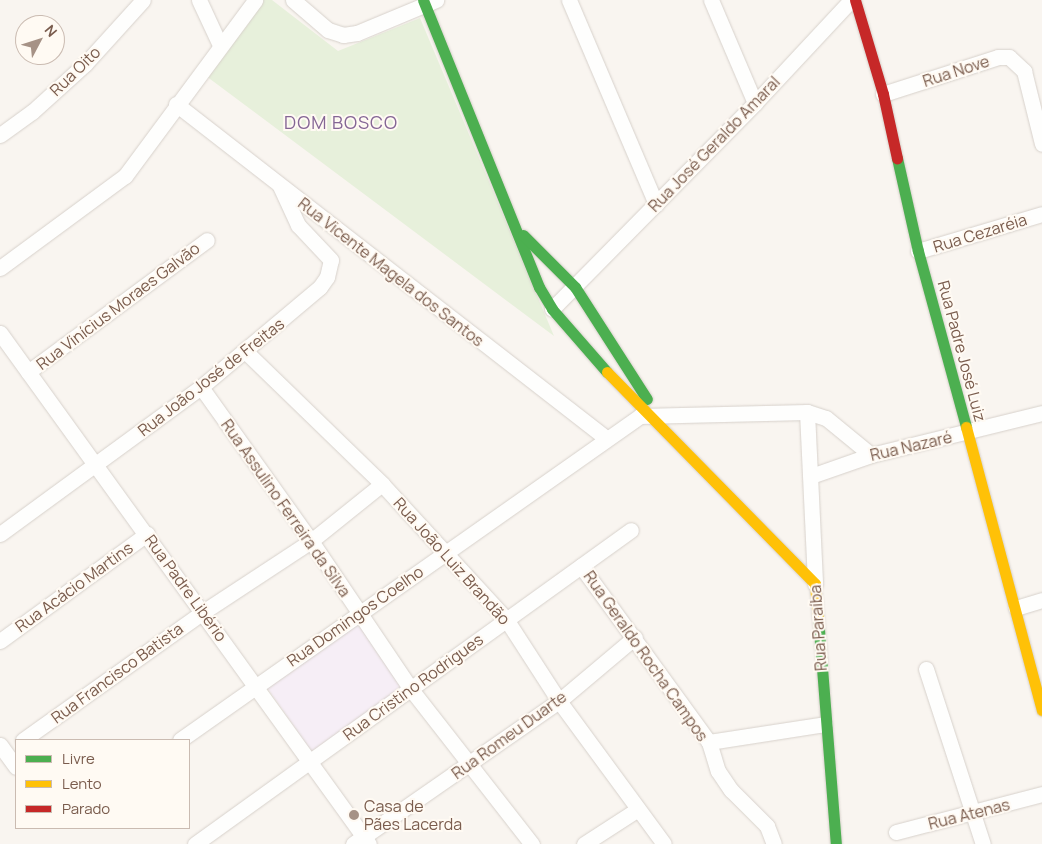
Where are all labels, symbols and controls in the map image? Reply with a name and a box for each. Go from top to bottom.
north arrow [15,15,65,65]
text: N [41,21,62,41]
street label: Rua Oito [46,42,104,100]
street label: Rua Nove [920,51,992,91]
street label: Rua José Geraldo Amaral [644,72,784,216]
district label: DOM BOSCO [283,111,399,133]
street label: Rua Vicente Magela dos Santos [294,194,488,350]
street label: Rua Cezaréia [931,210,1029,256]
street label: Rua Vinícius Moraes Galvão [33,238,203,374]
street label: Rua Padre José Luiz [934,278,990,424]
street label: Rua João José de Freitas [134,314,288,440]
street label: Rua Assulino Ferreira da Silva [217,416,355,600]
street label: Rua Nazaré [868,427,954,465]
street label: Rua João Luiz Brandão [390,493,514,629]
street label: Rua Padre Libério [141,531,231,645]
street label: Rua Acácio Martins [11,538,137,636]
street label: Rua Domingos Coelho [283,562,427,670]
street label: Rua Geraldo Rocha Campos [580,567,712,745]
street label: Rua Paraíba [805,584,831,672]
street label: Rua Francisco Batista [47,619,187,727]
street label: Rua Cristino Rodrigues [339,630,487,744]
street label: Rua Romeu Duarte [448,687,570,783]
legend [15,739,190,829]
text: Livre [62,748,95,769]
text: Lento [62,773,102,794]
street label: Rua Atenas [926,795,1012,833]
place label: Casa de Pães Lacerda [364,796,462,834]
text: Parado [62,798,110,819]
marker: Casa de Pães Lacerda [348,809,360,821]

